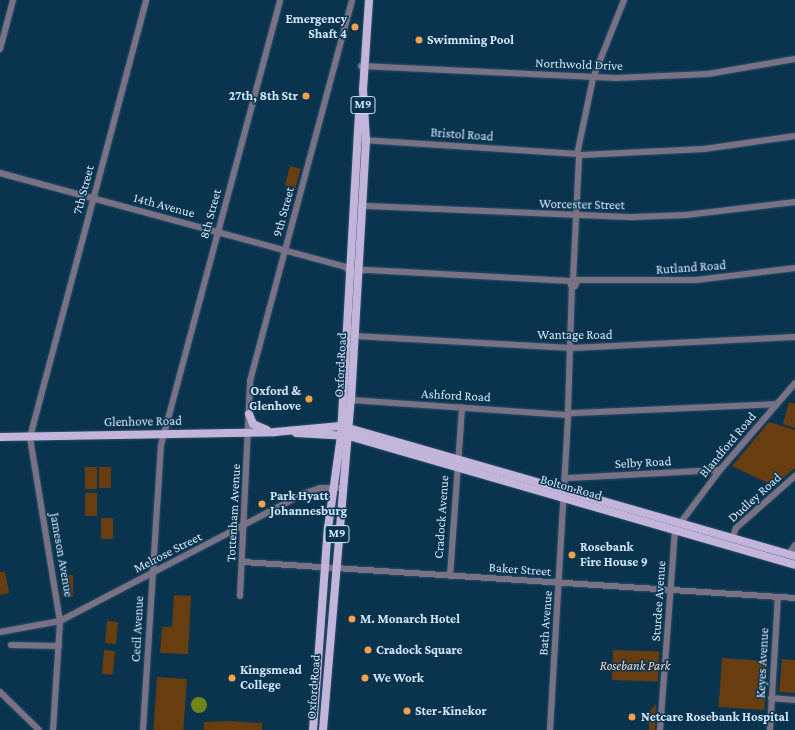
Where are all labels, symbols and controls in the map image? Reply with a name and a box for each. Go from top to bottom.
place label: Emergency Shaft 4 [285,12,347,43]
marker: Emergency Shaft 4 [350,22,360,32]
place label: Swimming Pool [427,32,514,48]
marker: Swimming Pool [414,35,424,45]
street label: Northwold Drive [535,56,623,74]
place label: 27th, 8th Str [229,88,298,104]
marker: 27th, 8th Str [301,91,311,101]
road number: M9 [350,95,376,115]
street label: Bristol Road [430,125,494,145]
street label: 7th Street [70,164,98,216]
street label: 9th Street [270,185,298,239]
street label: 8th Street [197,187,225,241]
street label: 14th Avenue [132,190,196,222]
street label: Worcester Street [539,196,625,214]
street label: Rutland Road [655,258,727,278]
street label: Wantage Road [537,327,613,343]
street label: Oxford Road [332,332,350,398]
place label: Oxford & Glenhove [249,384,301,415]
street label: Ashford Road [421,386,491,406]
marker: Oxford & Glenhove [304,394,314,404]
street label: Blandford Road [696,409,760,481]
street label: Glenhove Road [104,414,182,430]
street label: Selby Road [614,454,672,472]
street label: Tottenham Avenue [224,463,244,563]
street label: Dudley Road [725,470,785,526]
street label: Bolton Road [538,472,604,504]
street label: Cradock Avenue [431,475,453,559]
place label: Park Hyatt Johannesburg [270,489,347,520]
marker: Park Hyatt Johannesburg [257,499,267,509]
street label: Jameson Avenue [46,512,76,598]
road number: M9 [324,524,350,544]
street label: Melrose Street [131,529,205,577]
place label: Rosebank Fire House 9 [580,540,648,571]
marker: Rosebank Fire House 9 [567,550,577,560]
street label: Baker Street [488,560,552,580]
street label: Sturdee Avenue [648,560,670,642]
street label: Bath Avenue [536,590,556,656]
street label: Cecil Avenue [128,596,148,662]
place label: M. Monarch Hotel [360,611,460,627]
marker: M. Monarch Hotel [347,614,357,624]
street label: Keyes Avenue [753,627,773,699]
place label: Cradock Square [376,642,462,658]
marker: Cradock Square [363,645,373,655]
street label: Oxford Road [304,654,324,720]
park label: Rosebank Park [600,658,670,674]
place label: Kingsmead College [240,663,302,694]
place label: We Work [373,670,424,686]
marker: Kingsmead College [227,673,237,683]
marker: We Work [360,673,370,683]
place label: Ster-Kinekor [415,703,487,719]
marker: Ster-Kinekor [402,706,412,716]
place label: Netcare Rosebank Hospital [641,709,789,725]
marker: Netcare Rosebank Hospital [626,711,638,723]

